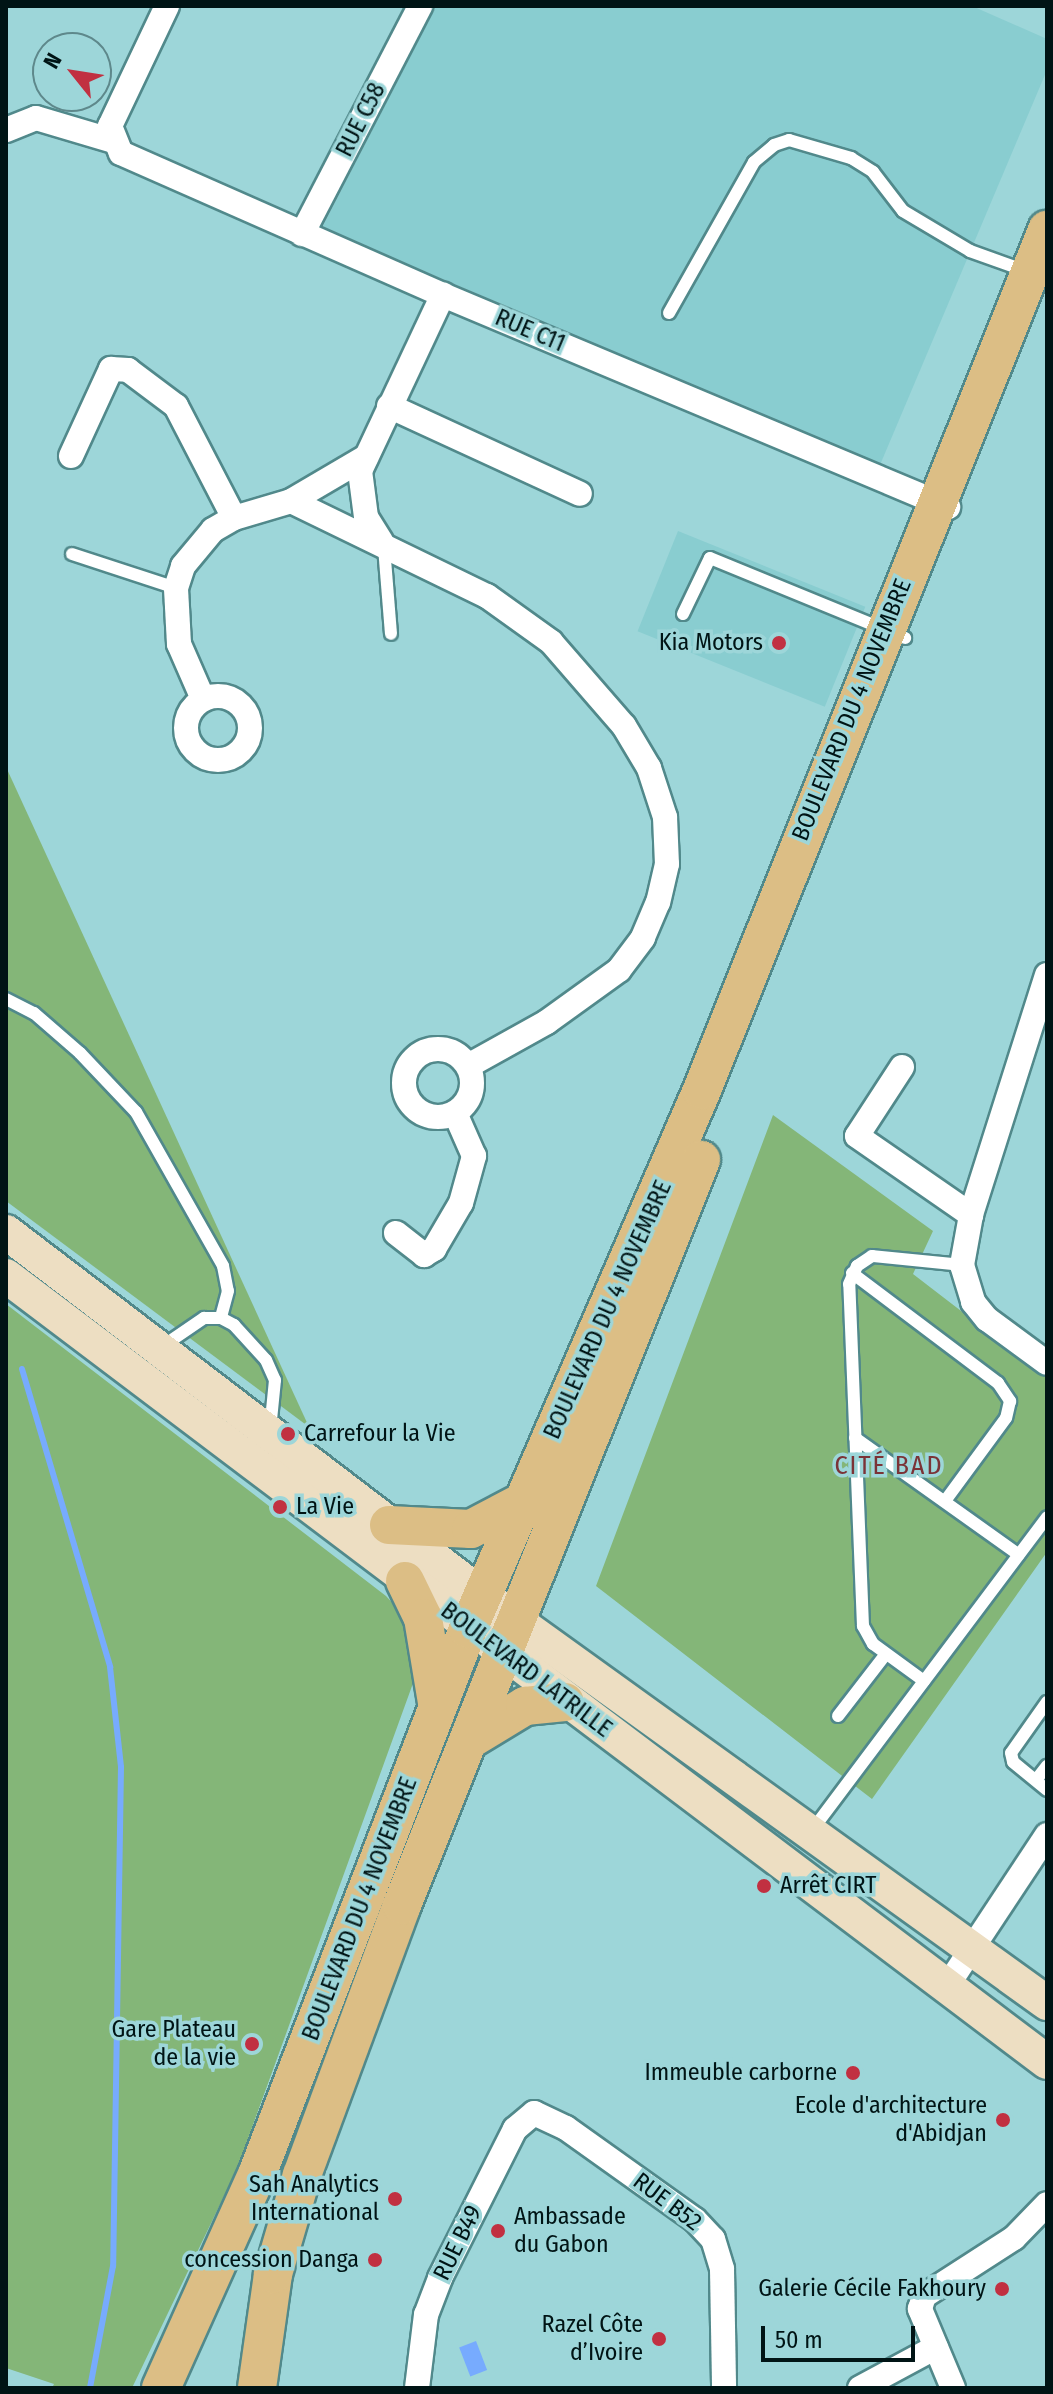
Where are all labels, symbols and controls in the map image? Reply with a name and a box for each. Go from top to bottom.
north arrow [32,32,112,112]
text: N [38,48,68,73]
street label: RUE C58 [330,78,392,162]
street label: RUE C11 [491,303,569,359]
street label: BOULEVARD DU 4 NOVEMBRE [786,575,918,845]
place label: Kia Motors [659,629,763,657]
marker: Kia Motors [770,634,788,652]
street label: BOULEVARD DU 4 NOVEMBRE [538,1176,678,1444]
place label: Carrefour la Vie [304,1420,456,1448]
marker: Carrefour la Vie [279,1425,297,1443]
district label: CITÉ BAD [834,1450,944,1482]
place label: La Vie [296,1493,354,1521]
marker: La Vie [271,1498,289,1516]
street label: BOULEVARD LATRILLE [435,1596,617,1744]
street label: BOULEVARD DU 4 NOVEMBRE [296,1773,424,2045]
place label: Arrêt CIRT [780,1872,876,1900]
marker: Arrêt CIRT [755,1877,773,1895]
place label: Gare Plateau de la vie [112,2016,236,2072]
marker: Gare Plateau de la vie [243,2035,261,2053]
place label: Immeuble carborne [644,2059,837,2087]
marker: Immeuble carborne [844,2064,862,2082]
place label: Ecole d'architecture d'Abidjan [795,2092,987,2148]
marker: Ecole d'architecture d'Abidjan [994,2111,1012,2129]
street label: RUE B52 [627,2167,707,2237]
place label: Sah Analytics International [249,2171,379,2227]
marker: Sah Analytics International [386,2190,404,2208]
street label: RUE B49 [428,2201,488,2285]
place label: Ambassade du Gabon [514,2203,626,2259]
marker: Ambassade du Gabon [489,2222,507,2240]
place label: concession Danga [184,2246,359,2274]
marker: concession Danga [366,2251,384,2269]
place label: Galerie Cécile Fakhoury [758,2275,986,2303]
marker: Galerie Cécile Fakhoury [993,2280,1011,2298]
scale bar [765,2310,919,2360]
place label: Razel Côte d’Ivoire [542,2311,643,2367]
text: 50 m [775,2326,823,2354]
marker: Razel Côte d’Ivoire [650,2330,668,2348]

